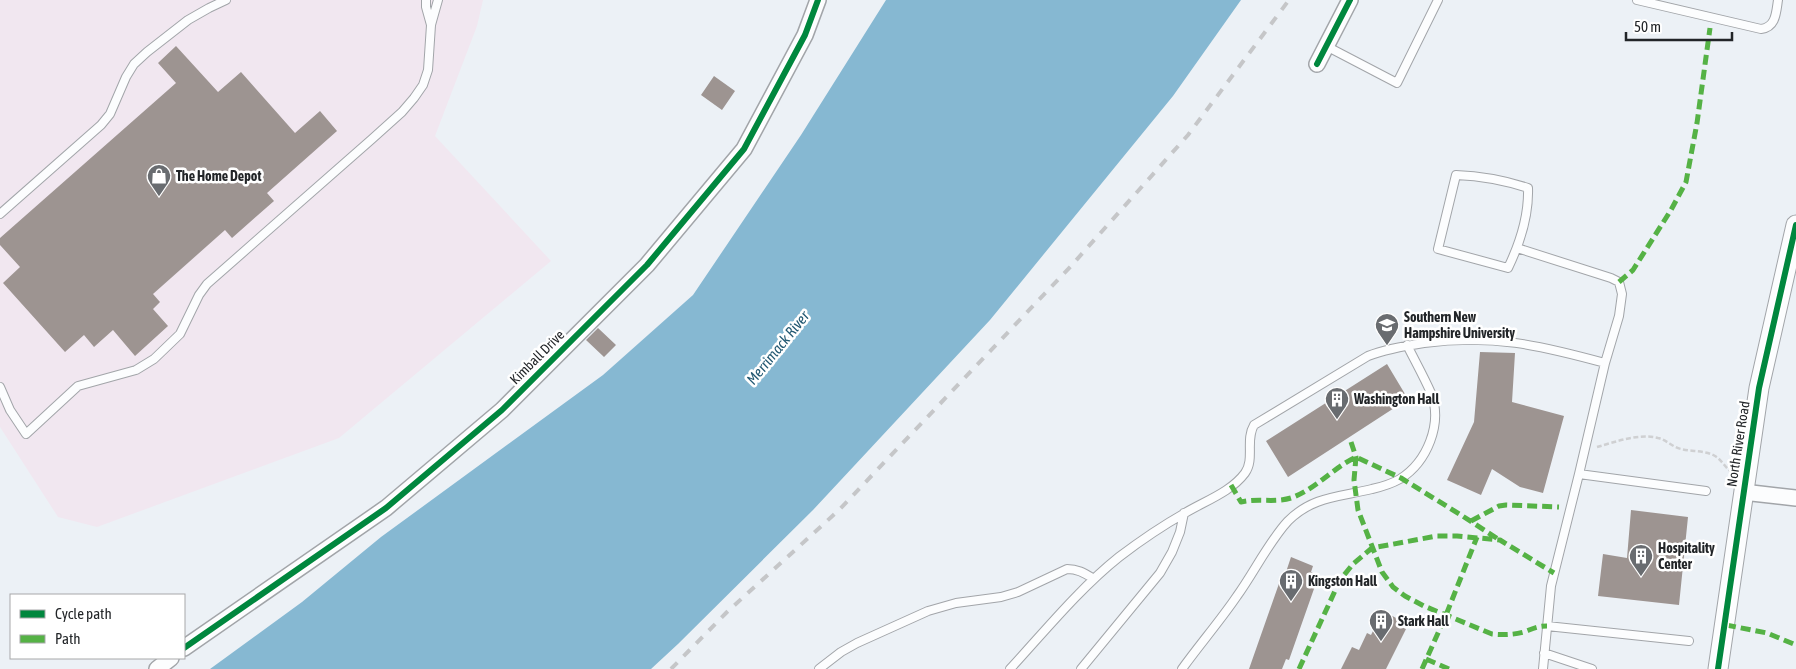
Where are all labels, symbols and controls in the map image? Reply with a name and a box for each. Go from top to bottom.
scale bar [1626,10,1732,42]
text: 50 m [1634,18,1661,35]
shop icon: The Home Depot [146,163,172,197]
place label: The Home Depot [176,168,261,184]
water label: Merrimack River [743,307,813,388]
place label: Southern New Hampshire University [1404,309,1515,341]
school or university icon: Southern New Hampshire University [1374,312,1400,346]
street label: Kimball Drive [507,327,567,387]
building icon: Washington Hall [1324,386,1350,420]
place label: Washington Hall [1353,391,1440,407]
street label: North River Road [1723,400,1753,488]
place label: Hospitality Center [1658,540,1715,572]
building icon: Hospitality Center [1628,543,1654,577]
building icon: Kingston Hall [1278,568,1304,602]
place label: Kingston Hall [1308,573,1377,589]
legend [10,594,185,659]
text: Cycle path [55,605,112,622]
building icon: Stark Hall [1368,608,1394,642]
place label: Stark Hall [1398,613,1449,629]
text: Path [55,630,81,647]

